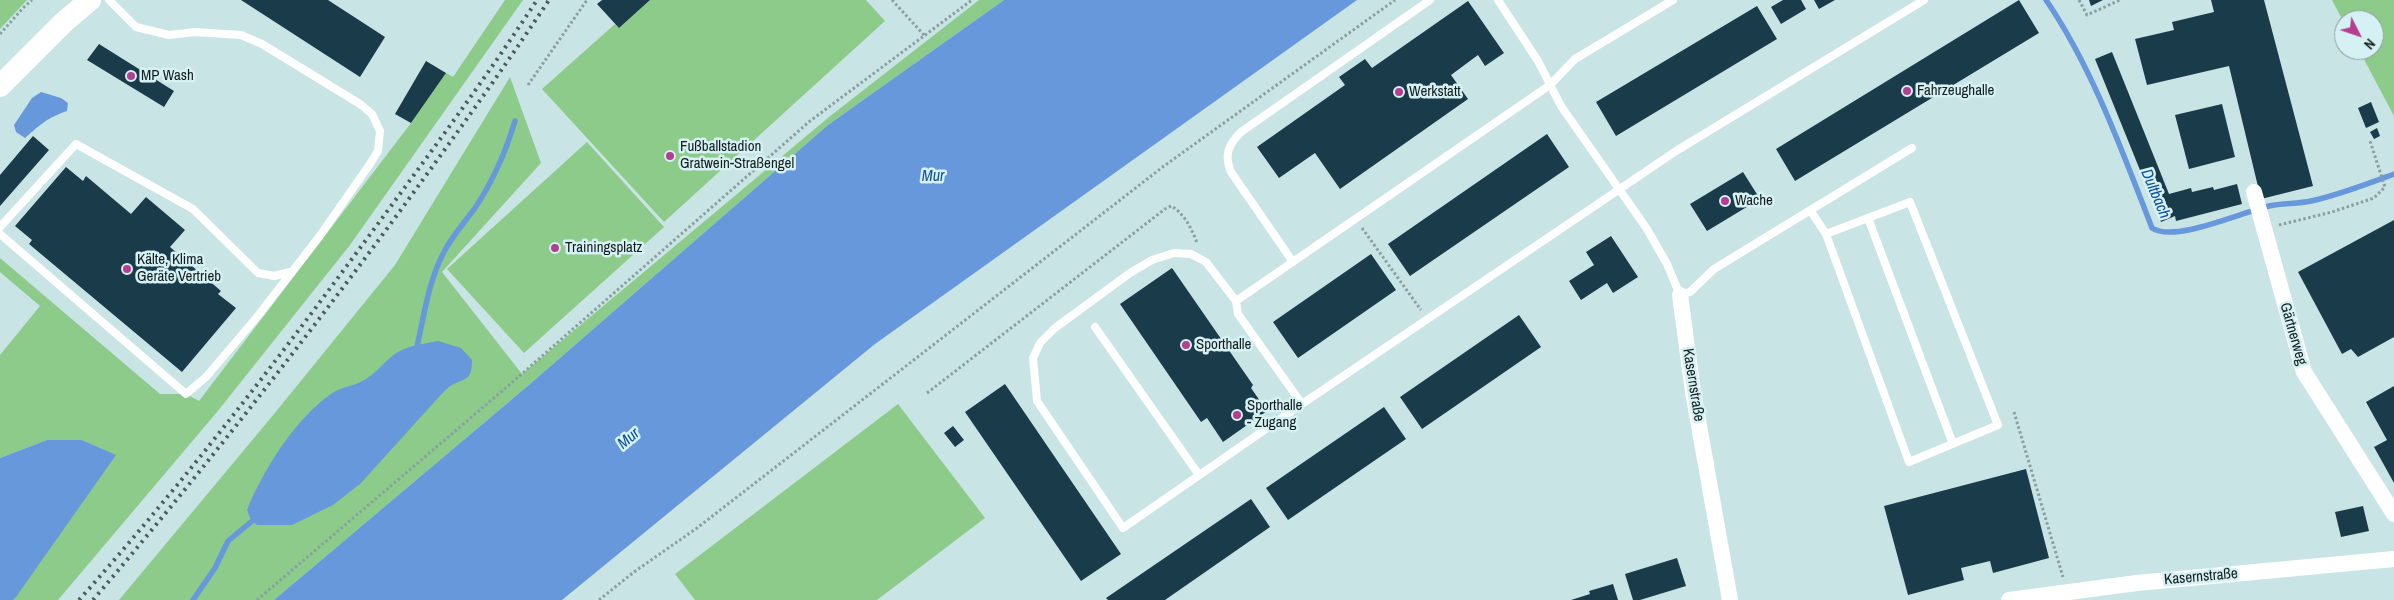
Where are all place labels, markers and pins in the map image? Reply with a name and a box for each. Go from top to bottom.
place label: MP Wash [141,67,194,85]
marker: MP Wash [125,70,137,82]
place label: Fahrzeughalle [1917,82,1994,100]
place label: Werkstatt [1409,83,1461,101]
marker: Fahrzeughalle [1901,85,1913,97]
marker: Werkstatt [1393,86,1405,98]
place label: Fußballstadion Gratwein-Straßengel [680,138,794,173]
marker: Fußballstadion Gratwein-Straßengel [664,150,676,162]
place label: Wache [1735,192,1773,210]
marker: Wache [1719,195,1731,207]
place label: Trainingsplatz [565,239,642,257]
marker: Trainingsplatz [549,242,561,254]
place label: Kälte, Klima Geräte Vertrieb [137,251,221,286]
marker: Kälte, Klima Geräte Vertrieb [121,263,133,275]
place label: Sporthalle [1196,336,1251,354]
marker: Sporthalle [1180,339,1192,351]
place label: Sporthalle - Zugang [1247,397,1302,432]
marker: Sporthalle - Zugang [1231,409,1243,421]

